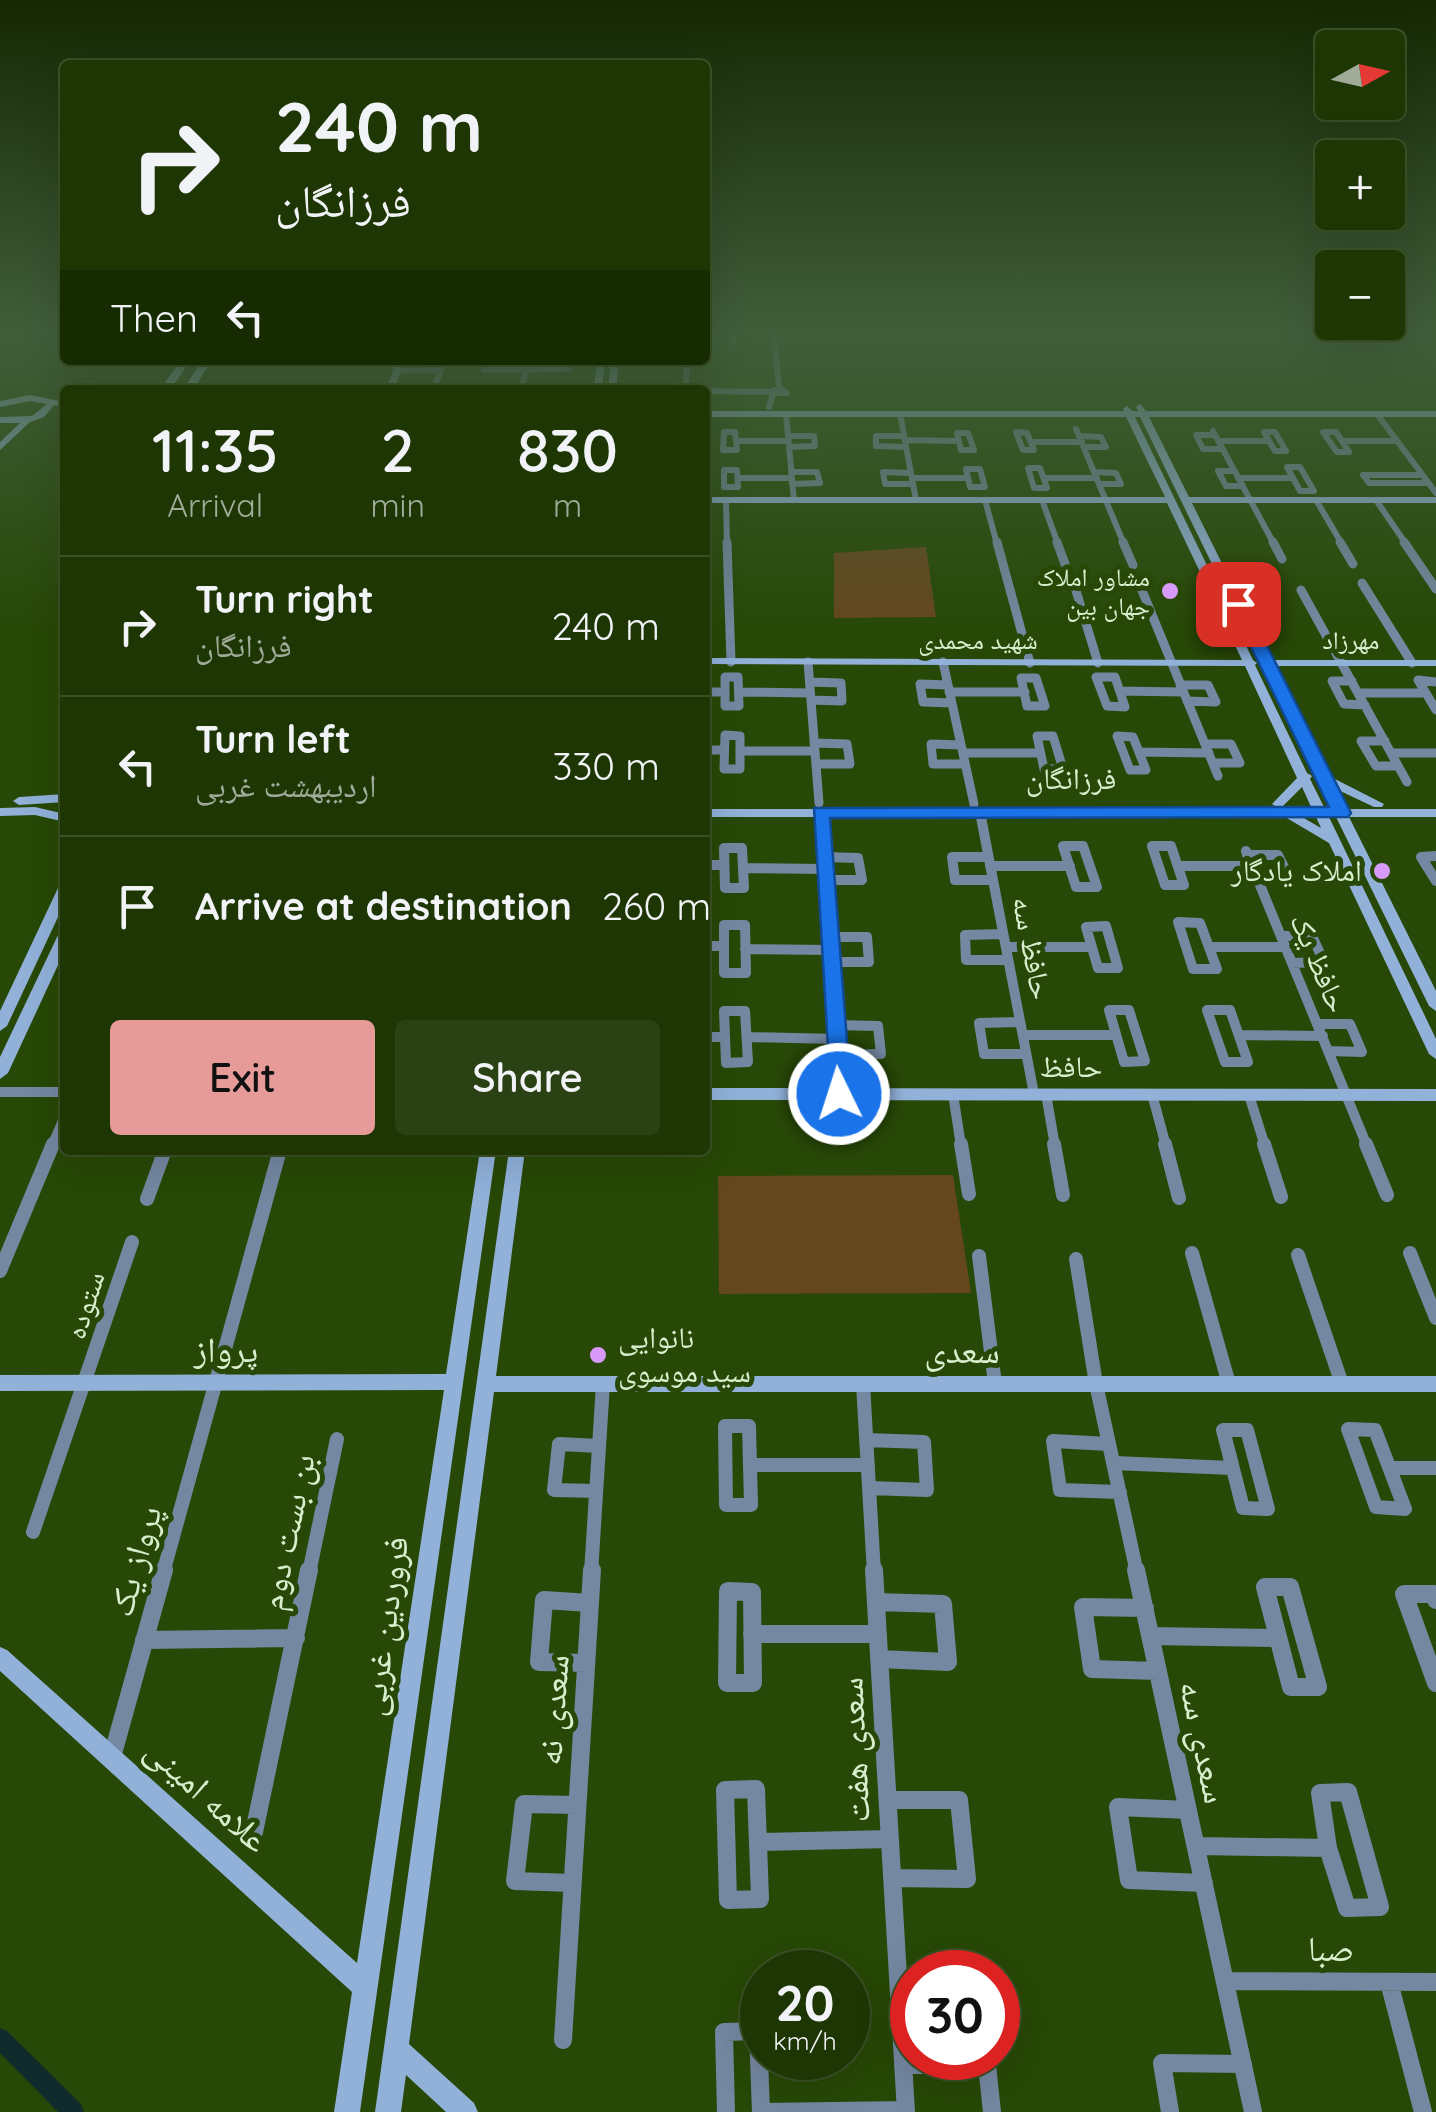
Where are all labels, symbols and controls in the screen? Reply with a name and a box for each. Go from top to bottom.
north arrow [1315,30,1405,120]
map controls [1315,30,1405,340]
text: 240 m [275,82,483,170]
icon: right [110,100,240,230]
button: + [1315,140,1405,230]
text: فرزانگان [275,172,411,228]
button: − [1315,250,1405,340]
icon: left [218,290,273,345]
text: Then [110,294,198,342]
text: 11:35 [152,412,278,487]
text: 2 [381,412,415,487]
text: 830 [517,412,618,487]
text: Arrival [167,485,263,525]
text: min [370,485,425,525]
text: m [553,485,582,525]
place label: مشاور املاک جهان بین [1037,561,1150,622]
pin [1196,562,1281,647]
text: Turn right [195,575,374,623]
icon: arrive [1211,577,1266,632]
marker: مشاور املاک جهان بین [1159,580,1181,602]
icon: right [110,599,165,654]
text: 240 m [552,602,660,650]
street label: شهید محمدی [918,624,1038,656]
street label: مهرزاد [1323,624,1379,655]
text: فرزانگان [195,625,292,665]
text: Turn left [195,715,351,763]
icon: left [110,739,165,794]
text: 330 m [553,742,660,790]
street label: فرزانگان [1026,759,1116,797]
text: اردیبهشت غربی [195,765,377,805]
place label: املاک یادگار [1230,851,1362,889]
marker: املاک یادگار [1371,860,1393,882]
icon: arrive [110,879,165,934]
text: Arrive at destination [195,882,572,930]
text: 260 m [602,882,711,930]
street label: حافظ سه [1004,893,1062,1002]
street label: حافظ یک [1282,907,1358,1018]
button: Exit [110,1020,375,1135]
button: Share [395,1020,660,1135]
position arrow [787,1042,891,1146]
street label: حافظ [1040,1047,1102,1085]
street label: ستوده [55,1266,113,1343]
place label: نانوایی سید موسوی [618,1318,751,1390]
street label: پرواز [193,1327,258,1371]
street label: سعدی [924,1328,1000,1372]
marker: نانوایی سید موسوی [587,1344,609,1366]
street label: بن بست دوم [248,1450,326,1614]
street label: پرواز یک [97,1500,171,1621]
street label: فروردین غربی [349,1533,417,1718]
street label: سعدی نه [526,1653,578,1767]
street label: سعدی هفت [827,1676,879,1824]
street label: سعدی سه [1171,1676,1239,1807]
street label: علامه امینی [137,1727,279,1861]
street label: صبا [1308,1926,1354,1970]
speed limit sign: 30 [890,1950,1020,2080]
text: 20 [775,1971,835,2034]
text: km/h [773,2025,837,2056]

